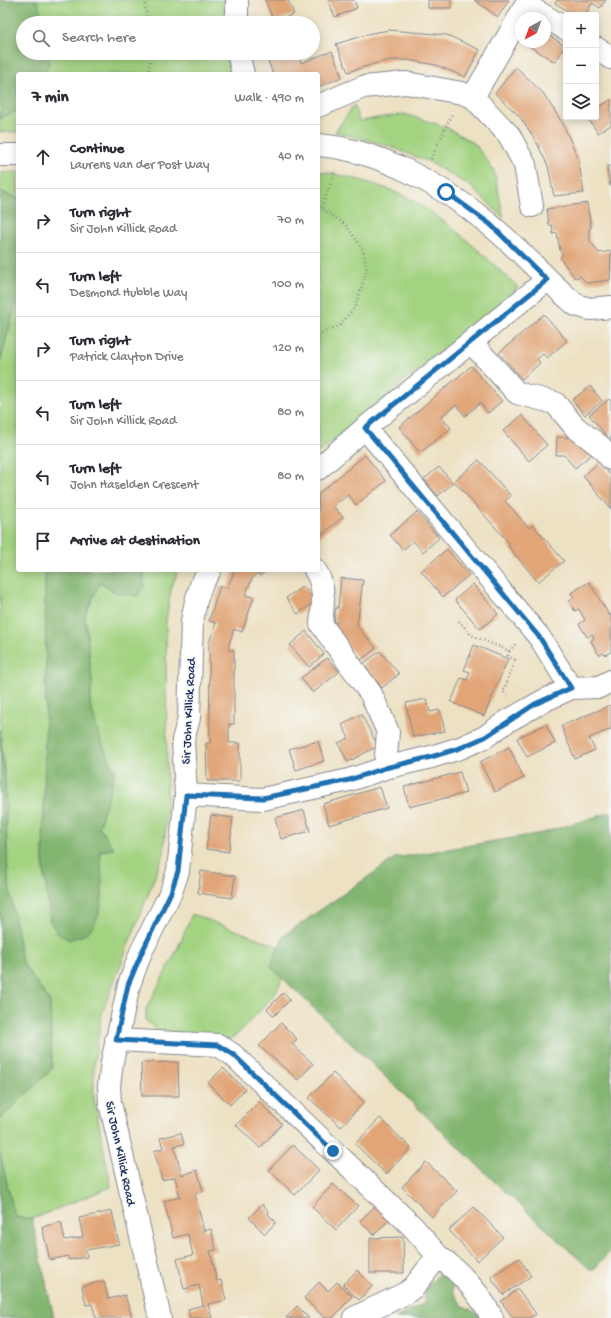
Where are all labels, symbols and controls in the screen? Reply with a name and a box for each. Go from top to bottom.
north arrow [515,12,551,48]
map controls [563,12,599,120]
button: + [563,12,599,48]
search box [16,16,320,60]
icon: search [30,27,52,49]
text: Search here [62,29,136,47]
button: − [563,48,599,84]
button: layers [563,84,599,120]
text: 7 min [32,88,69,108]
text: Walk · 490 m [234,91,304,106]
text: Continue [70,140,124,158]
icon: ahead [32,146,54,168]
text: 40 m [278,149,304,164]
text: Laurens van der Post Way [70,158,209,173]
route start [437,183,455,201]
text: Turn right [70,204,130,222]
icon: right [32,210,54,232]
text: 70 m [278,213,304,228]
text: Sir John Killick Road [70,222,177,237]
text: Turn left [70,268,121,286]
icon: left [32,274,54,296]
text: 100 m [272,277,304,292]
text: Desmond Hubble Way [70,286,187,301]
text: Turn right [70,332,130,350]
icon: right [32,338,54,360]
text: 120 m [273,341,304,356]
text: Patrick Clayton Drive [70,350,184,365]
text: Turn left [70,396,121,414]
icon: left [32,402,54,424]
text: 80 m [277,405,304,420]
text: Sir John Killick Road [70,414,177,429]
text: Turn left [70,460,121,478]
icon: left [32,466,54,488]
text: 80 m [277,469,304,484]
text: John Haselden Crescent [70,478,198,493]
icon: arrive [32,530,54,552]
text: Arrive at destination [70,532,200,550]
street label: Sir John Killick Road [179,656,200,765]
street label: Sir John Killick Road [101,1100,138,1209]
route end [324,1142,342,1160]

